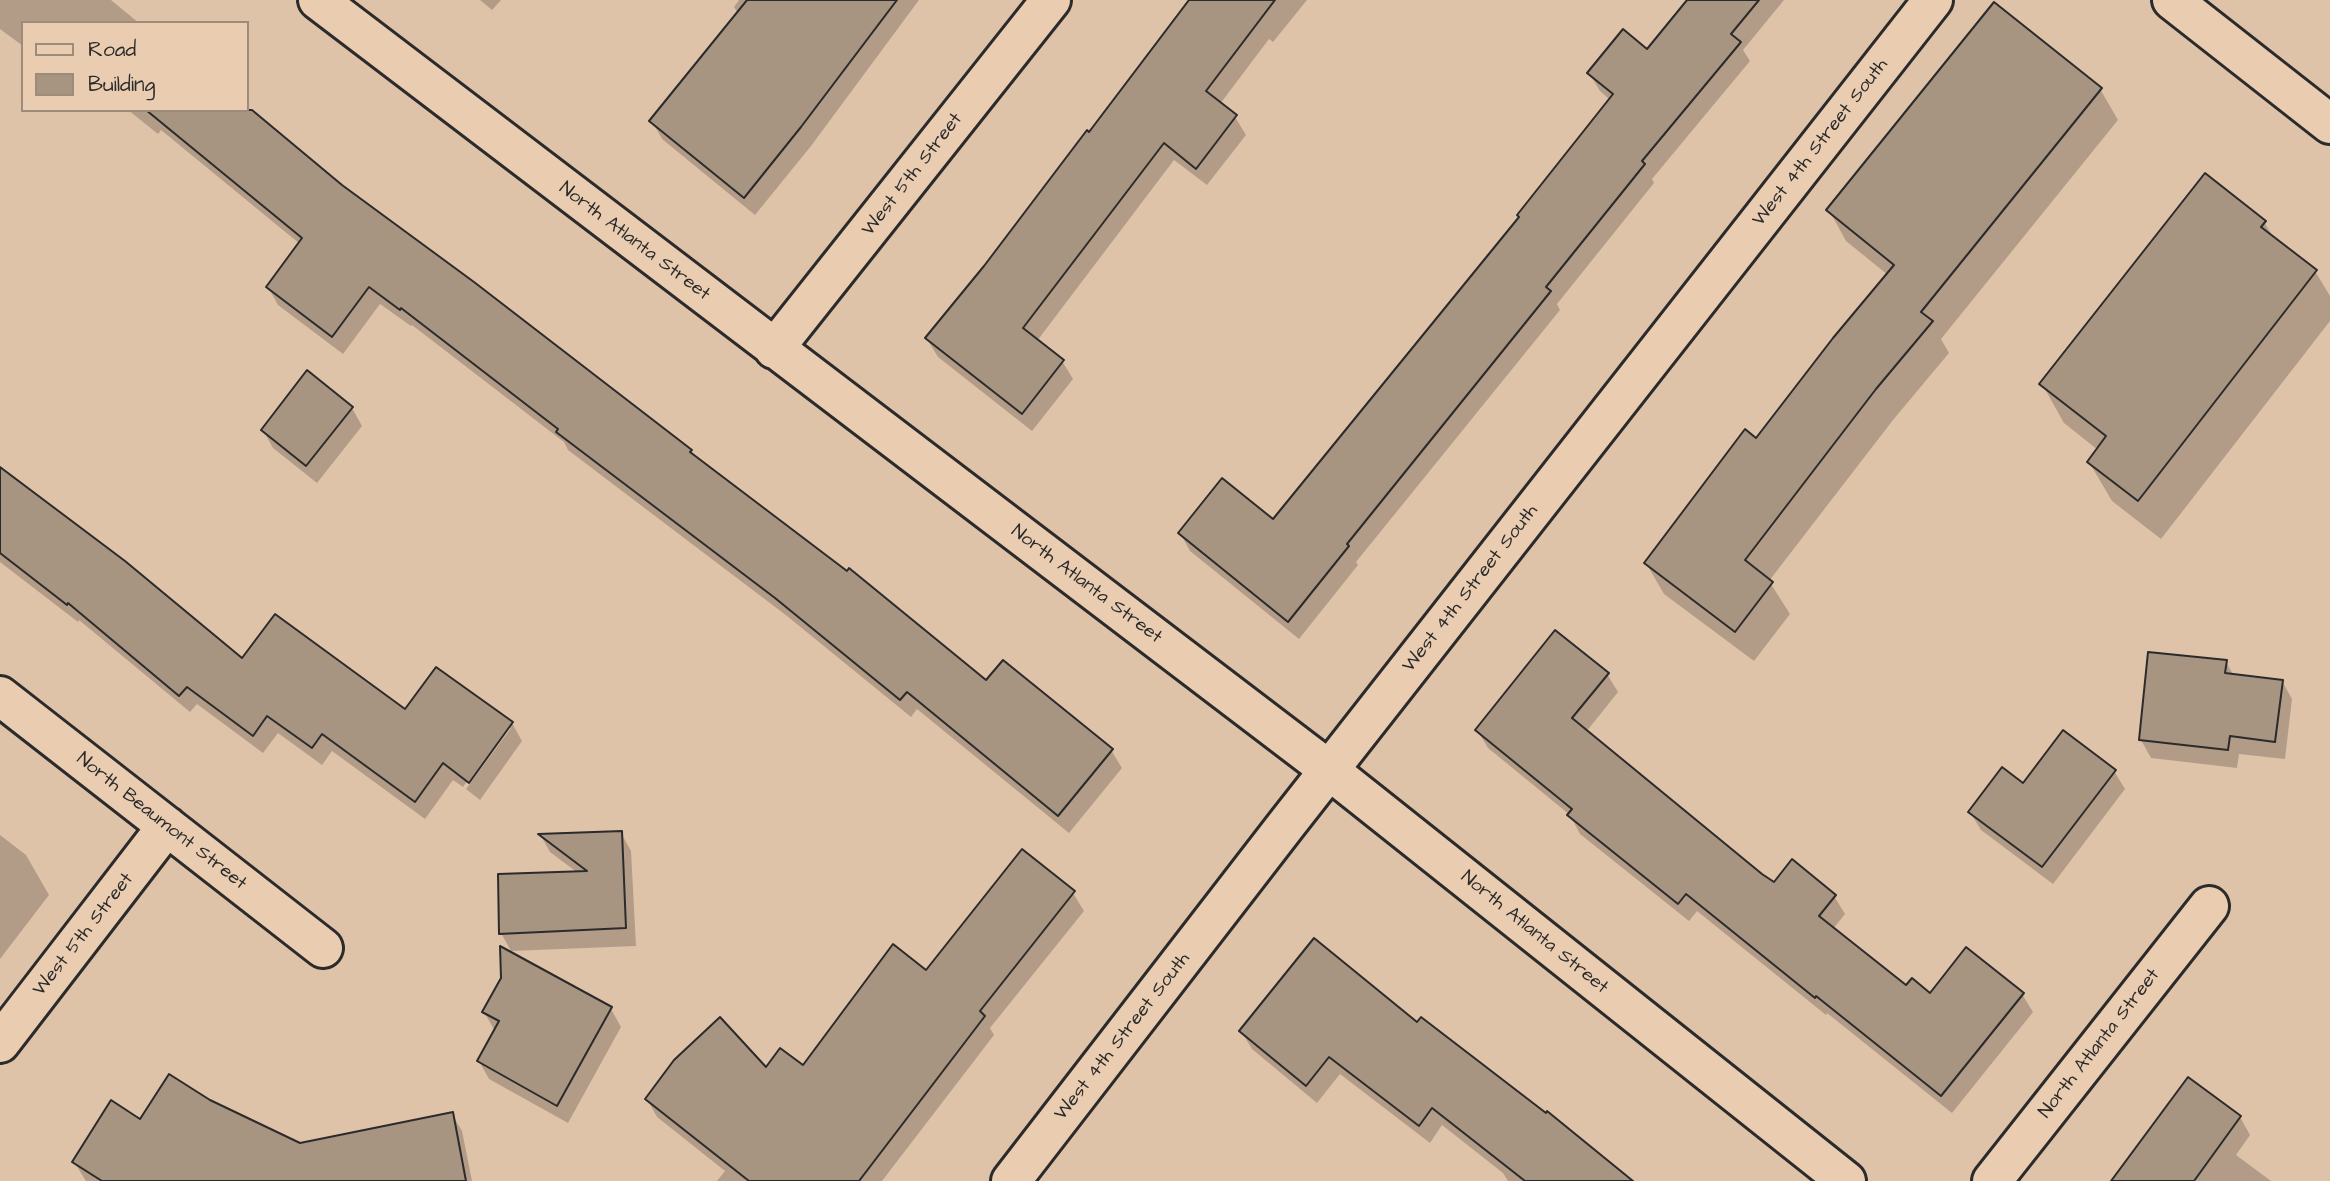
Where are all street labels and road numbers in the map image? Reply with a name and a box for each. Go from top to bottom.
street label: West 4th Street South [1748,55,1894,231]
street label: West 5th Street [858,109,968,241]
street label: North Atlanta Street [554,178,714,306]
street label: West 4th Street South [1398,501,1544,677]
street label: North Atlanta Street [1006,521,1166,649]
street label: North Beaumont Street [71,748,251,896]
street label: North Atlanta Street [1456,866,1612,1000]
street label: West 5th Street [29,869,139,1001]
street label: West 4th Street South [1050,949,1196,1125]
street label: North Atlanta Street [2035,965,2165,1123]

